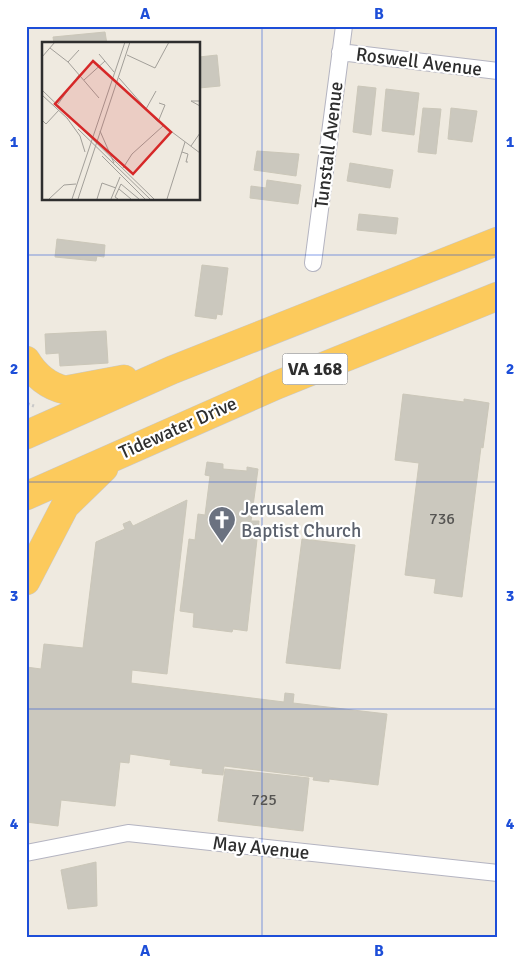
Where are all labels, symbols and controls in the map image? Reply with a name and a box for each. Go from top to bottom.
text: A [140,4,151,24]
text: B [374,4,384,24]
inset map [42,42,200,200]
street label: Roswell Avenue [355,42,483,82]
street label: Tunstall Avenue [309,80,349,210]
text: 1 [10,132,19,152]
text: 1 [506,132,515,152]
road number: VA 168 [282,354,348,384]
text: 2 [10,359,18,379]
text: 2 [506,359,514,379]
street label: Tidewater Drive [115,391,241,465]
place label: Jerusalem Baptist Church [241,497,361,543]
church icon: Jerusalem Baptist Church [207,505,237,544]
house number: 736 [429,509,455,529]
text: 3 [10,586,18,606]
text: 3 [506,586,514,606]
house number: 725 [251,790,277,810]
text: 4 [10,814,19,834]
text: 4 [506,814,515,834]
street label: May Avenue [211,831,311,865]
text: A [140,941,151,961]
text: B [374,941,384,961]

